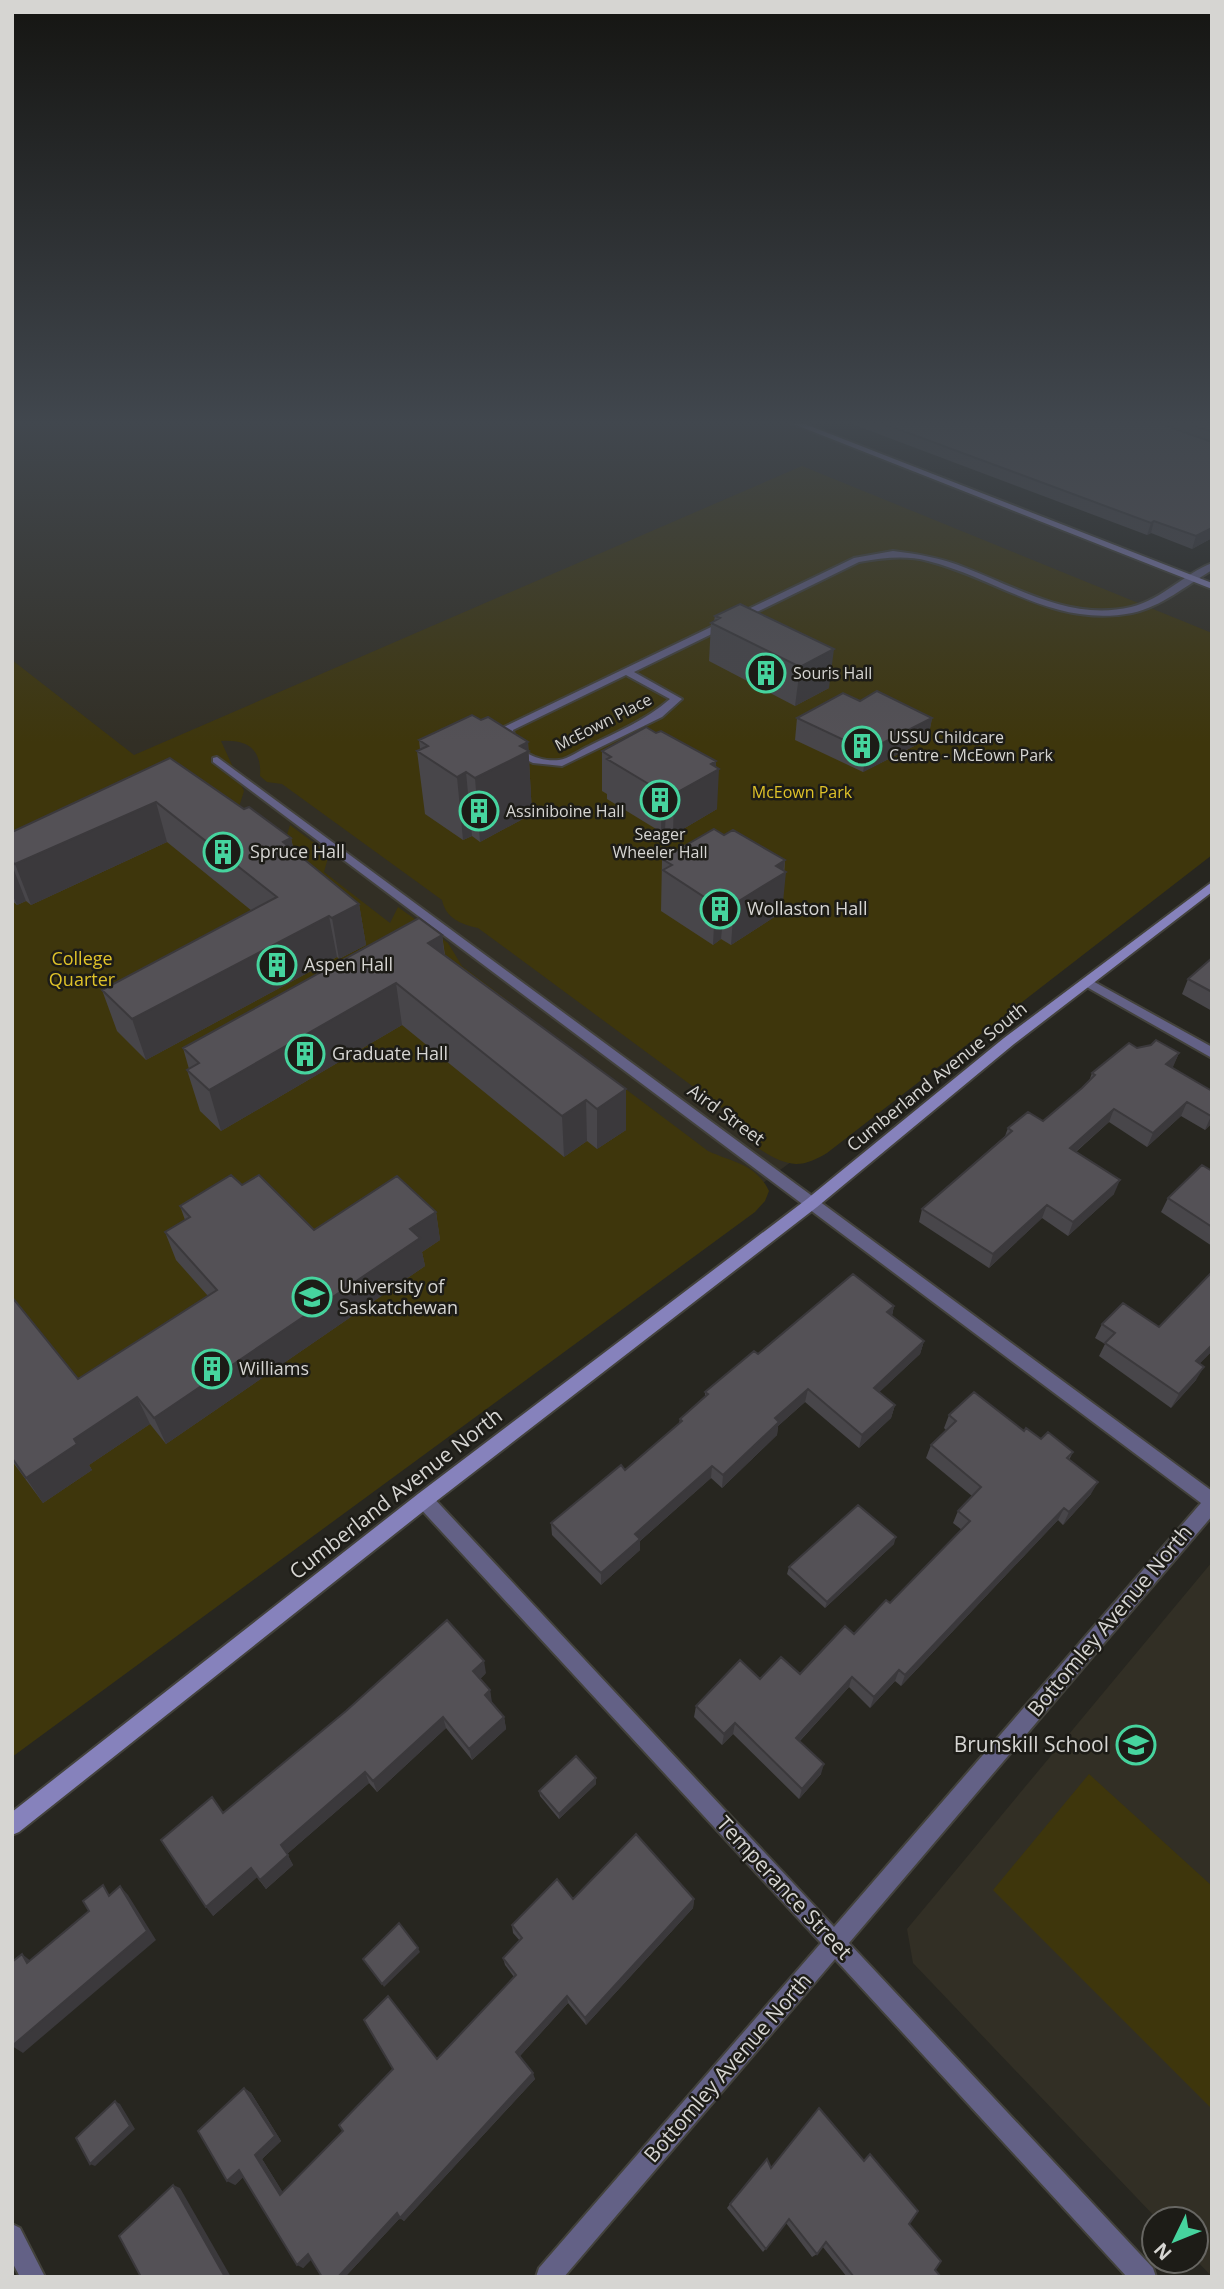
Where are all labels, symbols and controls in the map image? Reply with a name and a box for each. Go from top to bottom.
building icon: Souris Hall [745,652,787,694]
place label: Souris Hall [793,662,872,684]
street label: McEown Place [551,688,655,756]
building icon: USSU Childcare Centre - McEown Park [841,725,883,767]
place label: USSU Childcare Centre - McEown Park [889,726,1054,766]
building icon: Seager Wheeler Hall [639,779,681,821]
park label: McEown Park [752,781,853,803]
building icon: Assiniboine Hall [458,790,500,832]
place label: Assiniboine Hall [506,800,624,822]
place label: Seager Wheeler Hall [612,823,708,863]
building icon: Spruce Hall [202,831,244,873]
place label: Spruce Hall [250,839,345,863]
building icon: Wollaston Hall [699,888,741,930]
place label: Wollaston Hall [747,896,867,920]
building icon: Aspen Hall [256,944,298,986]
park label: College Quarter [49,946,116,991]
place label: Aspen Hall [304,952,393,976]
street label: Cumberland Avenue South [841,996,1031,1156]
building icon: Graduate Hall [284,1033,326,1075]
place label: Graduate Hall [332,1041,448,1065]
street label: Aird Street [683,1078,770,1150]
place label: University of Saskatchewan [339,1274,458,1319]
school or university icon: University of Saskatchewan [291,1276,333,1318]
building icon: Williams [191,1348,233,1390]
place label: Williams [239,1356,309,1380]
street label: Cumberland Avenue North [283,1401,508,1585]
street label: Bottomley Avenue North [1021,1519,1198,1722]
school or university icon: Brunskill School [1115,1724,1157,1766]
place label: Brunskill School [954,1730,1109,1758]
street label: Temperance Street [711,1810,859,1965]
street label: Bottomley Avenue North [637,1967,817,2168]
north arrow [1140,2205,1210,2275]
text: N [1148,2237,1177,2266]

